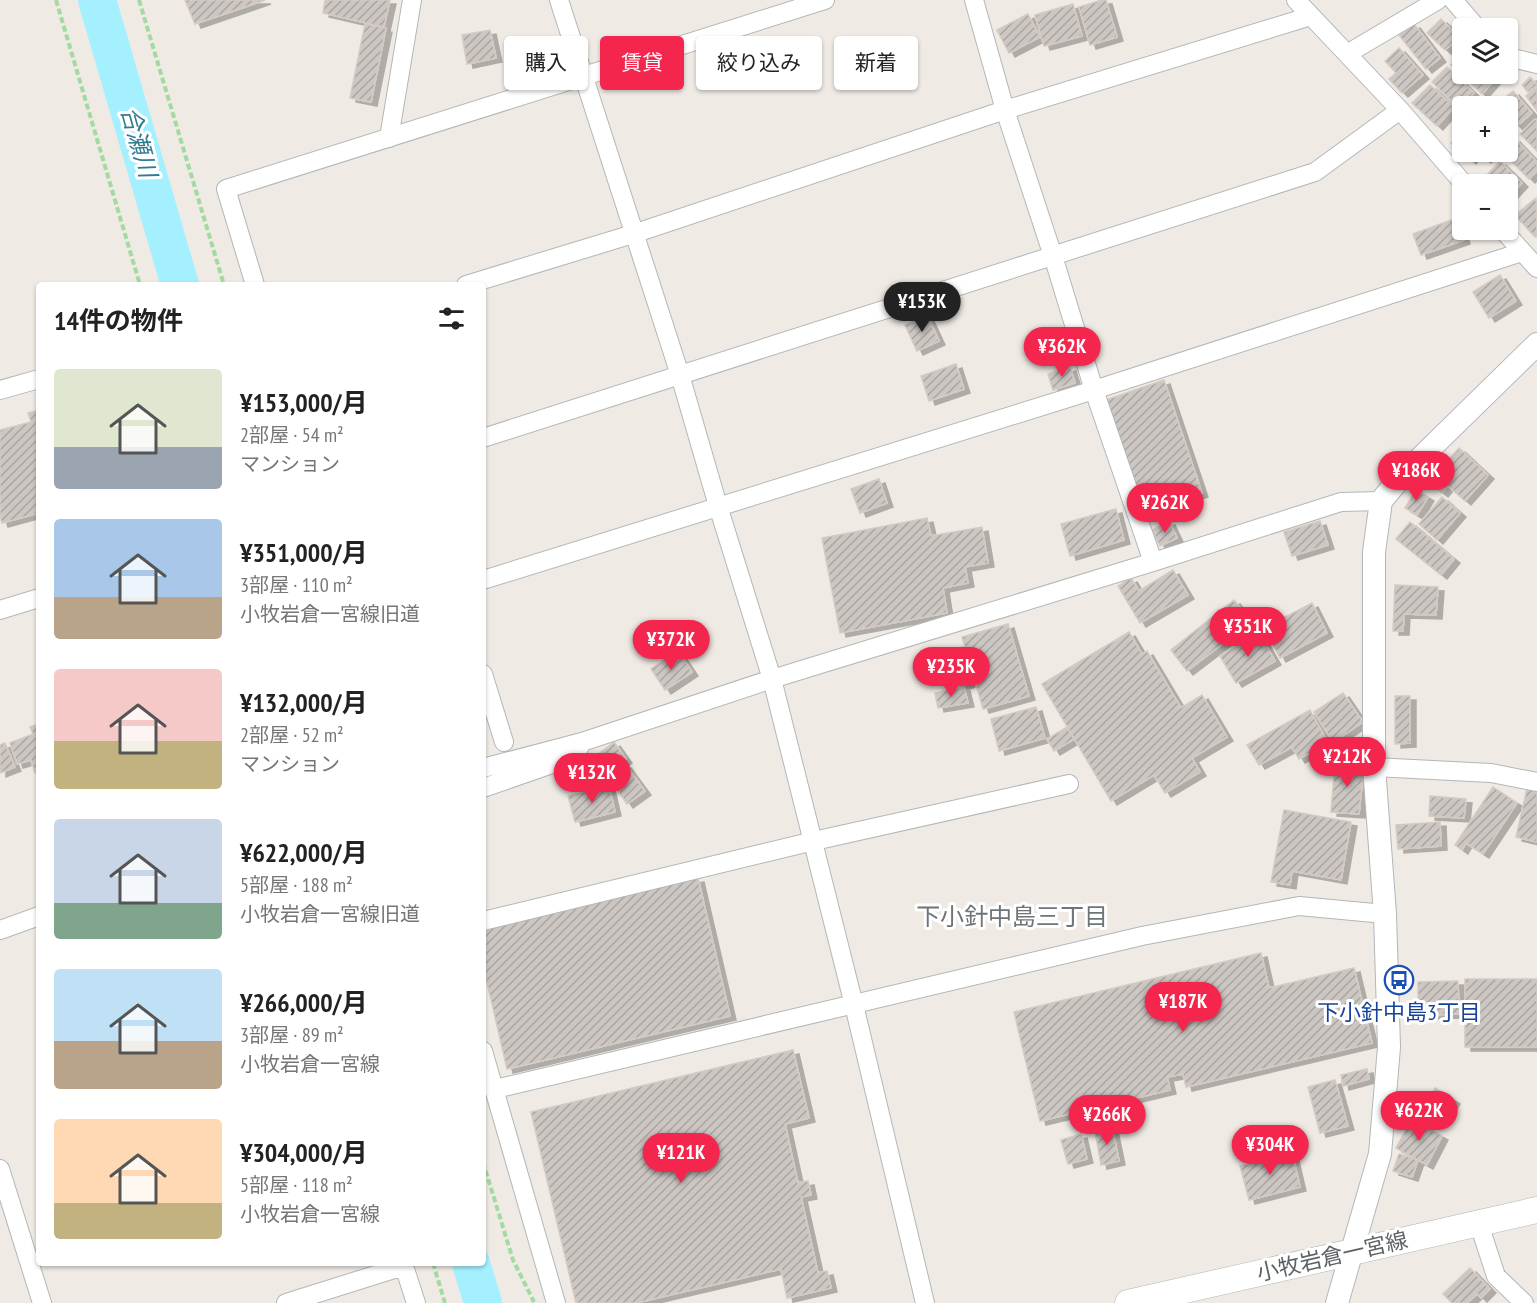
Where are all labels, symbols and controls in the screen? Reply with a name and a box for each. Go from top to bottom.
map controls [1452,18,1518,240]
button: layers [1452,18,1518,84]
chip: 購入 [504,36,588,90]
chip: 賃貸 [600,36,684,90]
chip: 絞り込み [696,36,822,90]
chip: 新着 [834,36,918,90]
button: + [1452,96,1518,162]
water label: 合瀬川 [114,103,165,184]
button: − [1452,174,1518,240]
pin: ¥153K [880,282,964,333]
text: ¥153K [898,288,946,314]
icon: filters [435,302,468,335]
text: 14件の物件 [54,304,183,337]
pin: ¥362K [1020,327,1104,378]
text: ¥362K [1038,333,1086,359]
text: ¥153,000/月 [240,386,368,419]
icon: home [102,393,174,465]
text: 2部屋 · 54 m² [240,422,344,448]
text: マンション [240,451,340,477]
pin: ¥186K [1374,451,1458,502]
text: ¥186K [1392,457,1440,483]
pin: ¥262K [1123,483,1207,534]
text: ¥262K [1141,489,1189,515]
text: ¥351,000/月 [240,536,368,569]
icon: home [102,543,174,615]
text: 3部屋 · 110 m² [240,572,353,598]
text: 小牧岩倉一宮線旧道 [240,601,420,627]
pin: ¥351K [1206,607,1290,658]
text: ¥351K [1224,613,1272,639]
pin: ¥372K [629,620,713,671]
text: ¥372K [647,626,695,652]
pin: ¥235K [909,647,993,698]
text: ¥235K [927,653,975,679]
text: ¥132,000/月 [240,686,368,719]
icon: home [102,693,174,765]
text: 2部屋 · 52 m² [240,722,344,748]
pin: ¥212K [1305,737,1389,788]
text: ¥212K [1323,743,1371,769]
text: マンション [240,751,340,777]
pin: ¥132K [550,753,634,804]
text: ¥132K [568,759,616,785]
text: ¥622,000/月 [240,836,368,869]
icon: home [102,843,174,915]
text: 5部屋 · 188 m² [240,872,353,898]
text: 小牧岩倉一宮線旧道 [240,901,420,927]
district label: 下小針中島三丁目 [916,901,1108,932]
bus stop icon: 下小針中島3丁目 [1383,964,1415,996]
pin: ¥187K [1141,982,1225,1033]
text: ¥266,000/月 [240,986,368,1019]
text: ¥187K [1159,988,1207,1014]
icon: home [102,993,174,1065]
place label: 下小針中島3丁目 [1317,998,1481,1026]
text: 3部屋 · 89 m² [240,1022,344,1048]
text: 小牧岩倉一宮線 [240,1051,380,1077]
pin: ¥622K [1377,1091,1461,1142]
pin: ¥266K [1065,1095,1149,1146]
text: ¥622K [1395,1097,1443,1123]
text: ¥266K [1083,1101,1131,1127]
pin: ¥304K [1228,1125,1312,1176]
text: ¥304K [1246,1131,1294,1157]
pin: ¥121K [639,1133,723,1184]
text: ¥304,000/月 [240,1136,368,1169]
text: ¥121K [657,1139,705,1165]
icon: home [102,1143,174,1215]
text: 5部屋 · 118 m² [240,1172,353,1198]
text: 小牧岩倉一宮線 [240,1201,380,1227]
street label: 小牧岩倉一宮線 [1254,1225,1410,1287]

